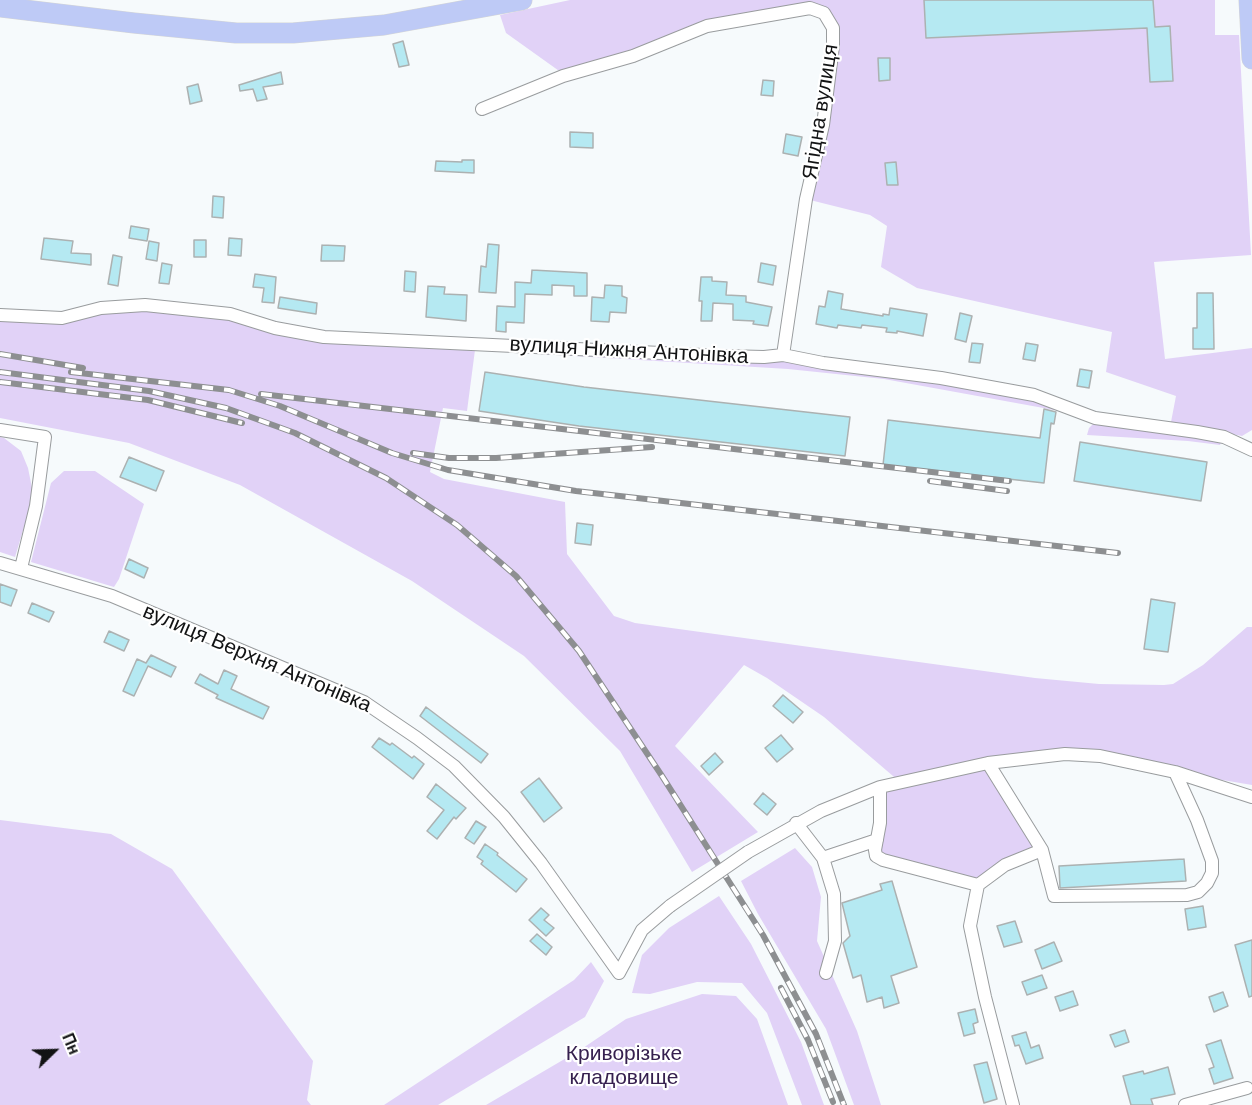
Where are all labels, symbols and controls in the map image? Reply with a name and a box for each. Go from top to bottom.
street label: Ягідна вулиця [798,42,844,182]
street label: вулиця Нижня Антонівка [509,332,749,370]
street label: вулиця Верхня Антонівка [139,599,375,719]
north arrow [24,1021,84,1081]
text: Пн [59,1031,83,1057]
park label: Криворізьке кладовище [566,1041,682,1091]

